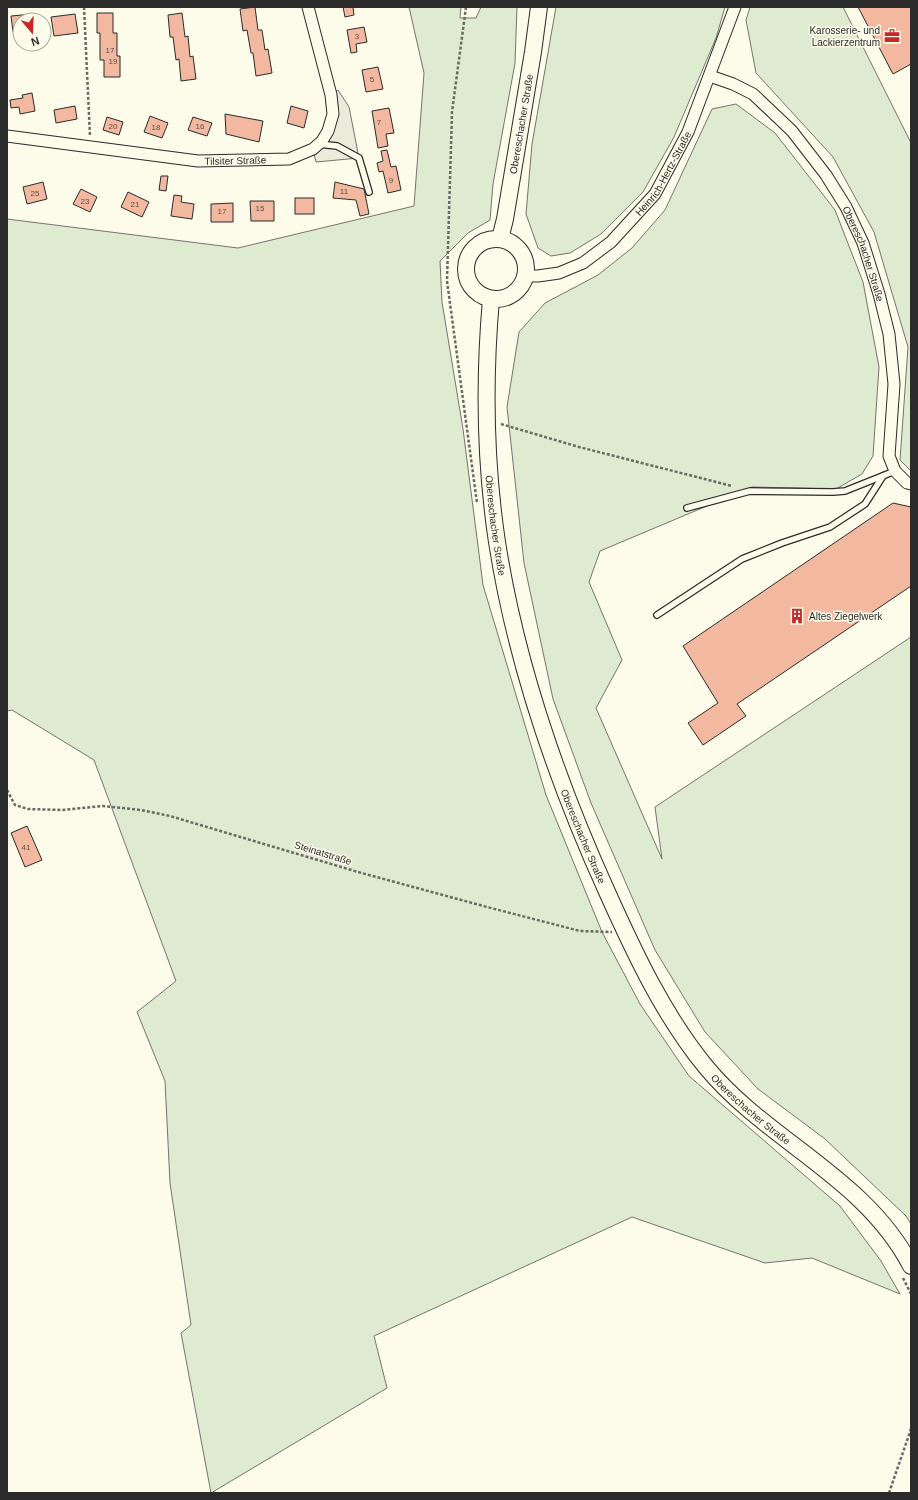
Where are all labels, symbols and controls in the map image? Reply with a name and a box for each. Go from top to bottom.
north arrow [12,12,52,52]
place label: Karosserie- und Lackierzentrum [809,25,880,48]
office icon: Karosserie- und Lackierzentrum [883,27,901,45]
house number: 3 [355,32,360,41]
text: N [29,34,41,48]
house number: 17 [106,46,115,55]
house number: 19 [109,57,118,66]
street label: Obereschacher Straße [507,73,535,175]
house number: 5 [370,75,375,84]
house number: 7 [377,118,382,127]
house number: 20 [109,122,118,131]
house number: 16 [196,122,205,131]
house number: 18 [152,123,161,132]
street label: Heinrich-Hertz-Straße [633,129,693,218]
street label: Tilsiter Straße [204,154,267,166]
house number: 9 [389,176,394,185]
house number: 11 [340,187,349,196]
house number: 25 [31,189,40,198]
house number: 23 [81,197,90,206]
house number: 21 [131,200,140,209]
house number: 15 [256,204,265,213]
street label: Obereschacher Straße [841,204,886,303]
house number: 17 [218,207,227,216]
street label: Obereschacher Straße [484,475,508,577]
building icon: Altes Ziegelwerk [788,607,806,625]
place label: Altes Ziegelwerk [809,611,883,622]
street label: Obereschacher Straße [559,787,608,886]
street label: Steinatstraße [293,839,353,867]
house number: 41 [22,843,31,852]
street label: Obereschacher Straße [709,1072,793,1147]

